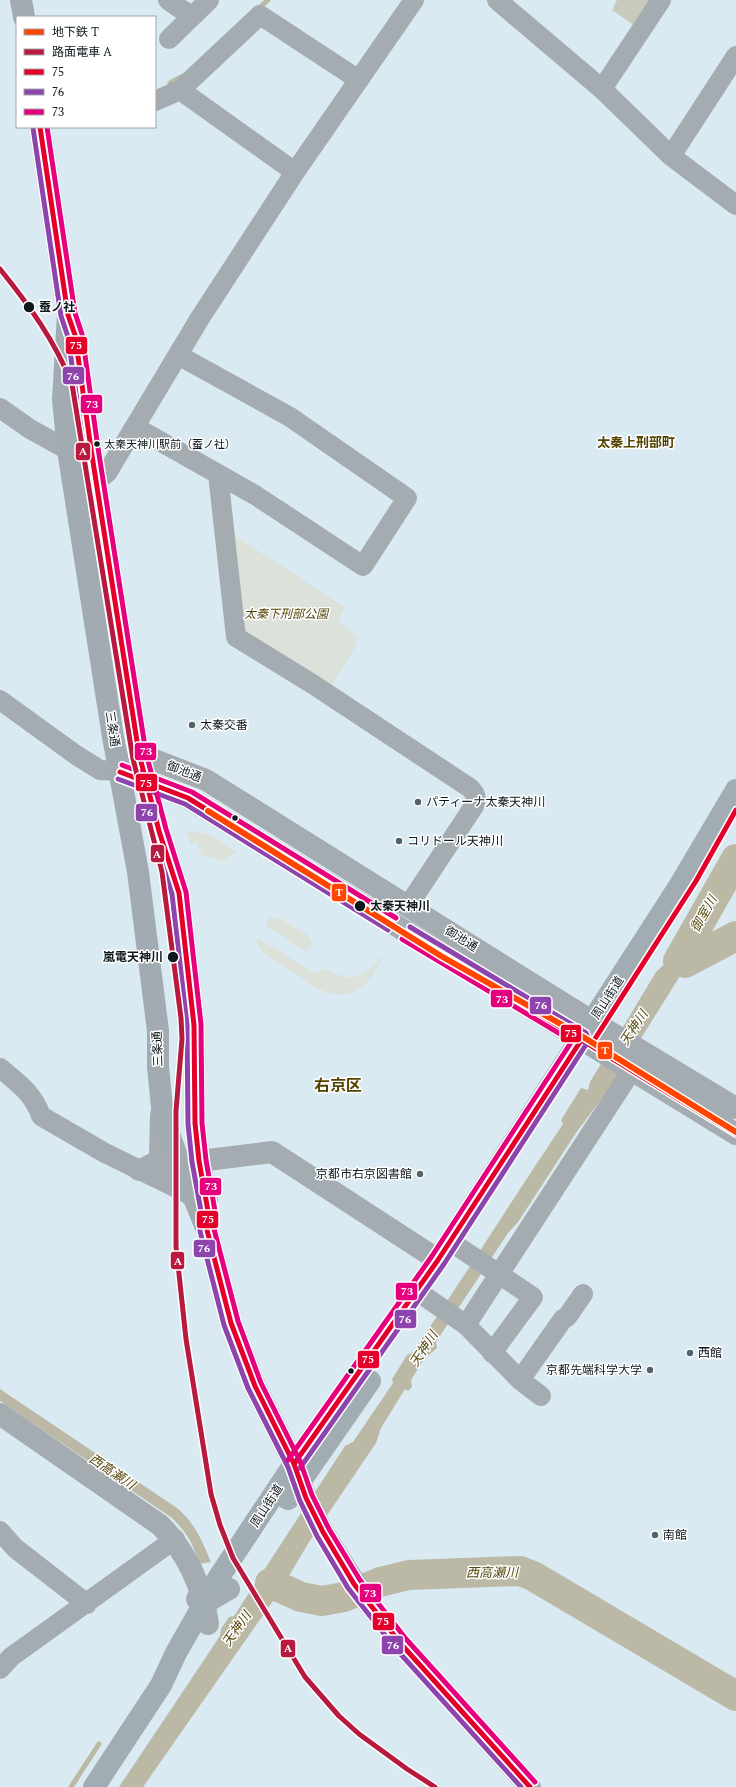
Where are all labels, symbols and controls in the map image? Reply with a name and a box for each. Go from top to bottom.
legend [16,16,156,128]
text: 地下鉄 T [52,23,99,42]
text: 路面電車 A [52,43,112,62]
text: 75 [52,63,64,82]
text: 76 [52,83,64,102]
text: 73 [52,103,64,122]
place label: 蚕ノ社 [39,298,75,317]
marker: 蚕ノ社 [22,300,36,314]
line badge: 75 [65,336,88,355]
text: 75 [70,337,82,354]
line badge: 76 [62,366,85,385]
text: 76 [67,368,79,385]
line badge: 73 [80,394,103,414]
text: 73 [86,396,98,413]
district label: 太秦上刑部町 [597,433,675,453]
place label: 太秦天神川駅前（蚕ノ社） [104,436,236,453]
marker: 太秦天神川駅前（蚕ノ社） [92,439,102,449]
line badge: A [75,442,91,461]
text: A [79,443,88,460]
park label: 太秦下刑部公園 [244,605,330,624]
street label: 三条通 [100,710,124,748]
place label: 太秦交番 [200,716,248,735]
marker: 太秦交番 [187,720,197,730]
line badge: 73 [134,742,157,761]
text: 73 [140,743,152,760]
street label: 御池通 [164,757,204,787]
line badge: 75 [135,773,158,792]
text: 75 [140,775,152,792]
place label: パティーナ太秦天神川 [426,793,545,812]
marker: パティーナ太秦天神川 [413,797,423,807]
line badge: 76 [135,803,158,822]
text: 76 [141,804,153,821]
unlabelled marker [230,813,240,823]
place label: コリドール天神川 [407,832,503,851]
marker: コリドール天神川 [394,836,404,846]
line badge: A [150,844,165,863]
text: A [153,846,162,863]
line badge: T [331,883,347,902]
text: T [335,884,343,901]
water label: 御室川 [686,890,723,936]
place label: 太秦天神川 [370,897,430,916]
marker: 太秦天神川 [353,899,367,913]
street label: 御池通 [441,921,481,957]
place label: 嵐電天神川 [103,948,163,967]
marker: 嵐電天神川 [166,950,180,964]
street label: 周山街道 [587,973,629,1023]
line badge: 73 [490,989,513,1008]
text: 73 [496,991,508,1008]
line badge: 76 [529,996,552,1015]
text: 76 [535,997,547,1014]
water label: 天神川 [615,1005,654,1050]
line badge: 75 [560,1024,582,1043]
text: 75 [565,1025,577,1042]
street label: 三条通 [148,1031,168,1067]
line badge: T [597,1041,613,1060]
text: T [601,1042,609,1059]
district label: 右京区 [314,1074,362,1098]
place label: 京都市右京図書館 [316,1165,412,1184]
marker: 京都市右京図書館 [415,1169,425,1179]
line badge: 73 [199,1177,222,1196]
text: 73 [205,1178,217,1195]
line badge: 75 [196,1210,219,1229]
text: 75 [202,1211,214,1228]
line badge: 76 [193,1239,216,1258]
text: 76 [198,1240,210,1257]
line badge: A [170,1251,185,1270]
text: A [174,1253,183,1270]
line badge: 73 [395,1282,418,1301]
text: 73 [401,1283,413,1300]
line badge: 76 [394,1309,417,1329]
text: 76 [399,1311,411,1328]
water label: 天神川 [405,1326,444,1371]
place label: 西館 [698,1344,722,1363]
marker: 西館 [685,1348,695,1358]
line badge: 75 [357,1350,380,1369]
text: 75 [362,1351,374,1368]
place label: 京都先端科学大学 [546,1361,642,1380]
marker: 京都先端科学大学 [645,1365,655,1375]
unlabelled marker [346,1366,356,1376]
water label: 西高瀬川 [85,1449,141,1496]
street label: 周山街道 [246,1481,288,1531]
place label: 南館 [663,1526,687,1545]
marker: 南館 [650,1530,660,1540]
water label: 西高瀬川 [466,1563,520,1583]
line badge: 73 [359,1583,382,1603]
text: 73 [364,1585,376,1602]
water label: 天神川 [218,1606,258,1651]
line badge: 75 [372,1612,395,1631]
text: 75 [377,1613,389,1630]
line badge: 76 [381,1635,404,1655]
text: 76 [387,1637,399,1654]
line badge: A [280,1639,296,1658]
text: A [284,1640,293,1657]

